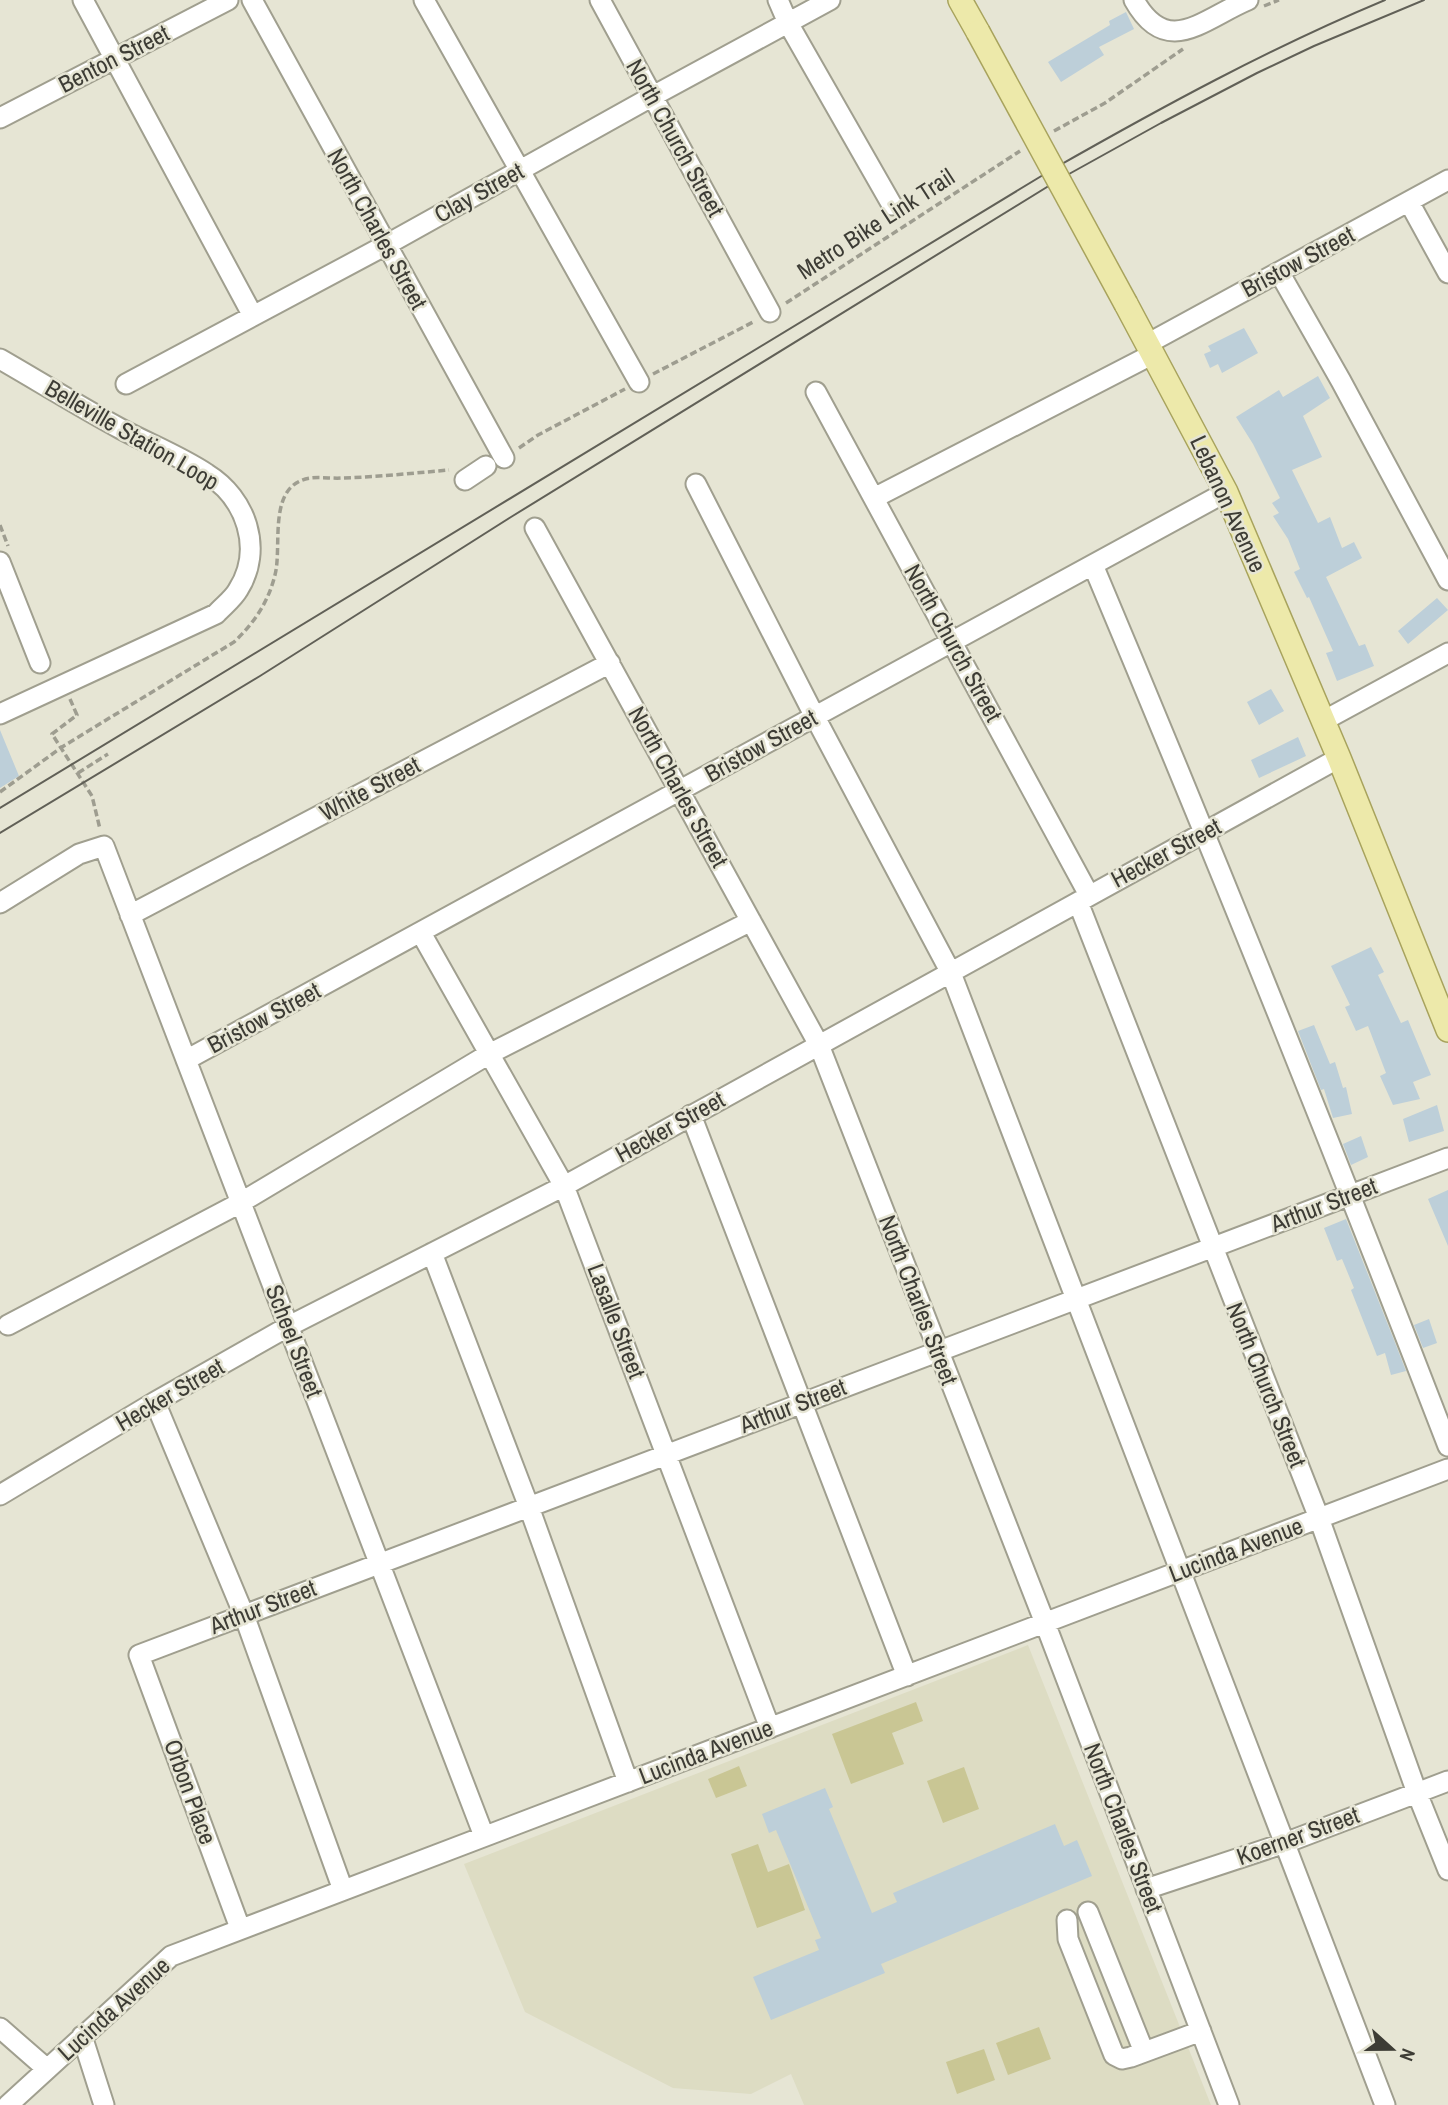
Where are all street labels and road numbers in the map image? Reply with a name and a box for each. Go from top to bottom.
street label: Benton Street [53,16,175,100]
street label: North Church Street [619,53,733,222]
street label: North Charles Street [320,142,436,315]
street label: Clay Street [428,154,529,230]
street label: Metro Bike Link Trail [791,160,960,286]
street label: Bristow Street [1235,218,1360,304]
street label: Belleville Station Loop [40,371,225,497]
street label: Lebanon Avenue [1183,430,1275,577]
street label: North Church Street [897,558,1011,727]
street label: North Charles Street [621,700,737,873]
street label: Bristow Street [699,701,823,789]
street label: White Street [314,748,426,828]
street label: Hecker Street [1105,810,1227,894]
street label: Bristow Street [201,974,326,1060]
street label: Hecker Street [609,1083,730,1169]
street label: Arthur Street [1265,1169,1382,1239]
street label: North Charles Street [872,1210,966,1390]
street label: Lasalle Street [580,1259,654,1383]
street label: Scheel Street [259,1280,331,1402]
street label: North Church Street [1219,1297,1315,1472]
street label: Hecker Street [109,1350,230,1438]
street label: Arthur Street [734,1370,851,1440]
street label: Lucinda Avenue [1164,1509,1307,1589]
street label: Arthur Street [204,1571,321,1641]
street label: Lucinda Avenue [634,1711,777,1791]
street label: Orbon Place [157,1735,225,1849]
street label: North Charles Street [1077,1738,1171,1918]
street label: Koerner Street [1232,1798,1364,1872]
street label: Lucinda Avenue [50,1949,176,2067]

